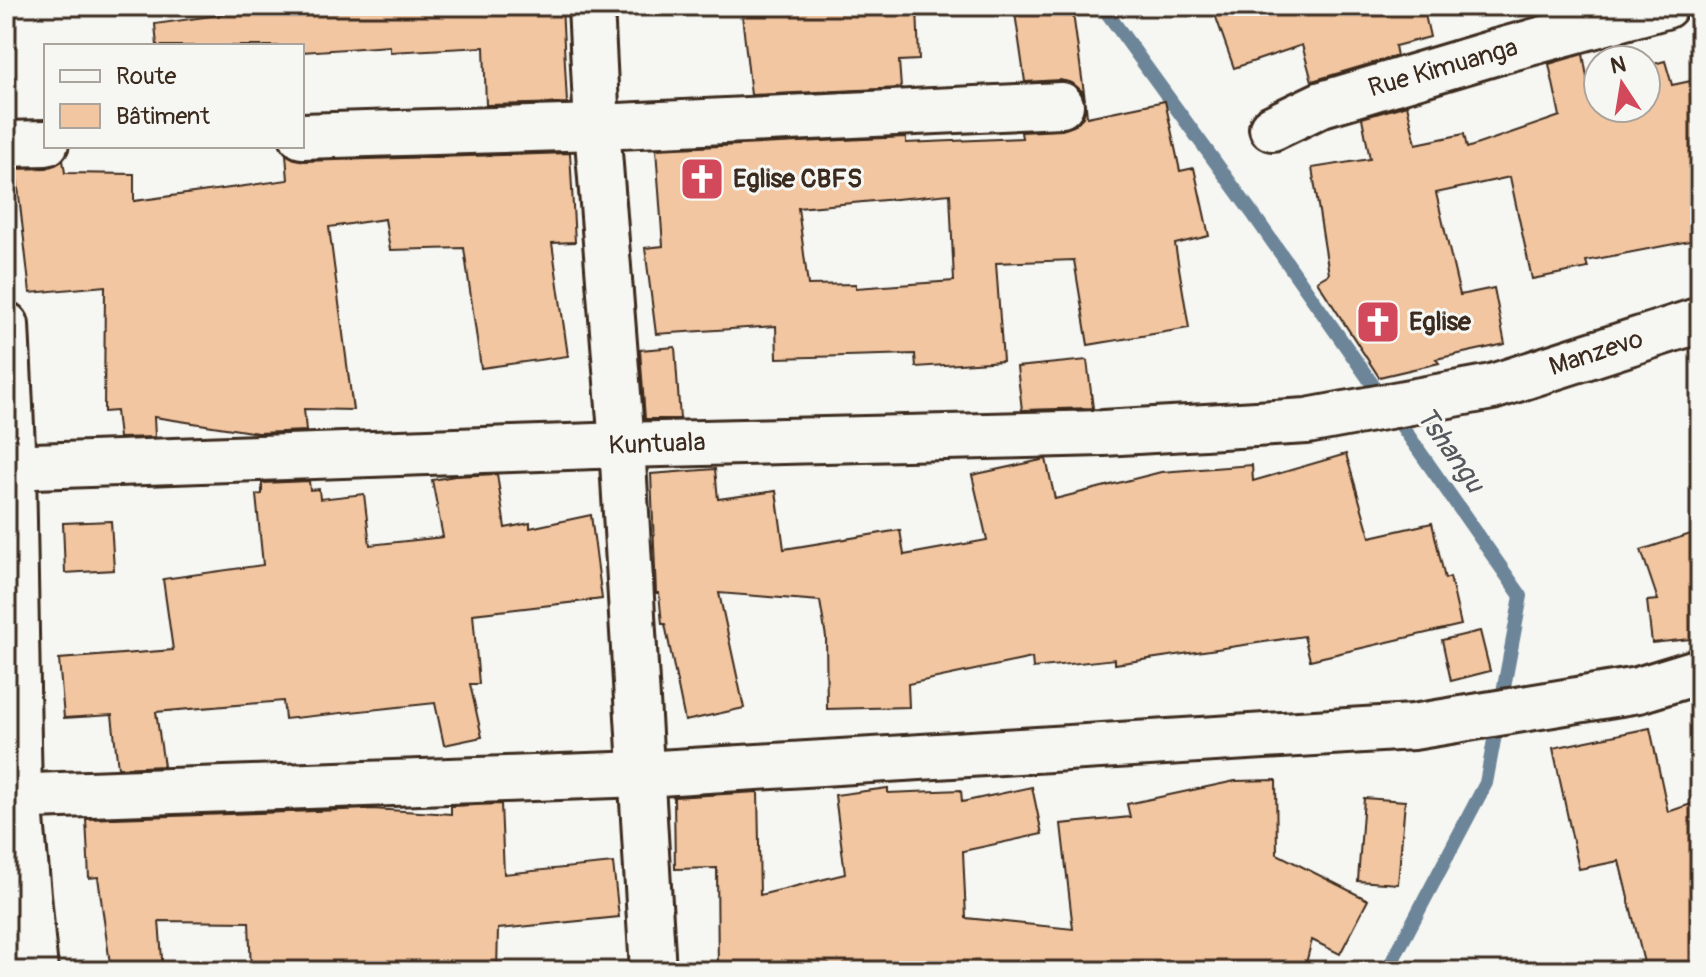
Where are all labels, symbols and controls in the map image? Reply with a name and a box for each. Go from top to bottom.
street label: Rue Kimuanga [1365,31,1521,105]
legend [44,44,304,148]
north arrow [1582,44,1662,124]
text: N [1608,50,1628,81]
text: Route [116,62,177,91]
text: Bâtiment [116,102,210,131]
church icon: Eglise CBFS [678,155,726,203]
place label: Eglise CBFS [733,163,862,195]
church icon: Eglise [1354,298,1402,346]
place label: Eglise [1409,306,1472,338]
street label: Manzevo [1545,323,1647,383]
water label: Tshangu [1408,401,1493,501]
street label: Kuntuala [608,426,706,462]

